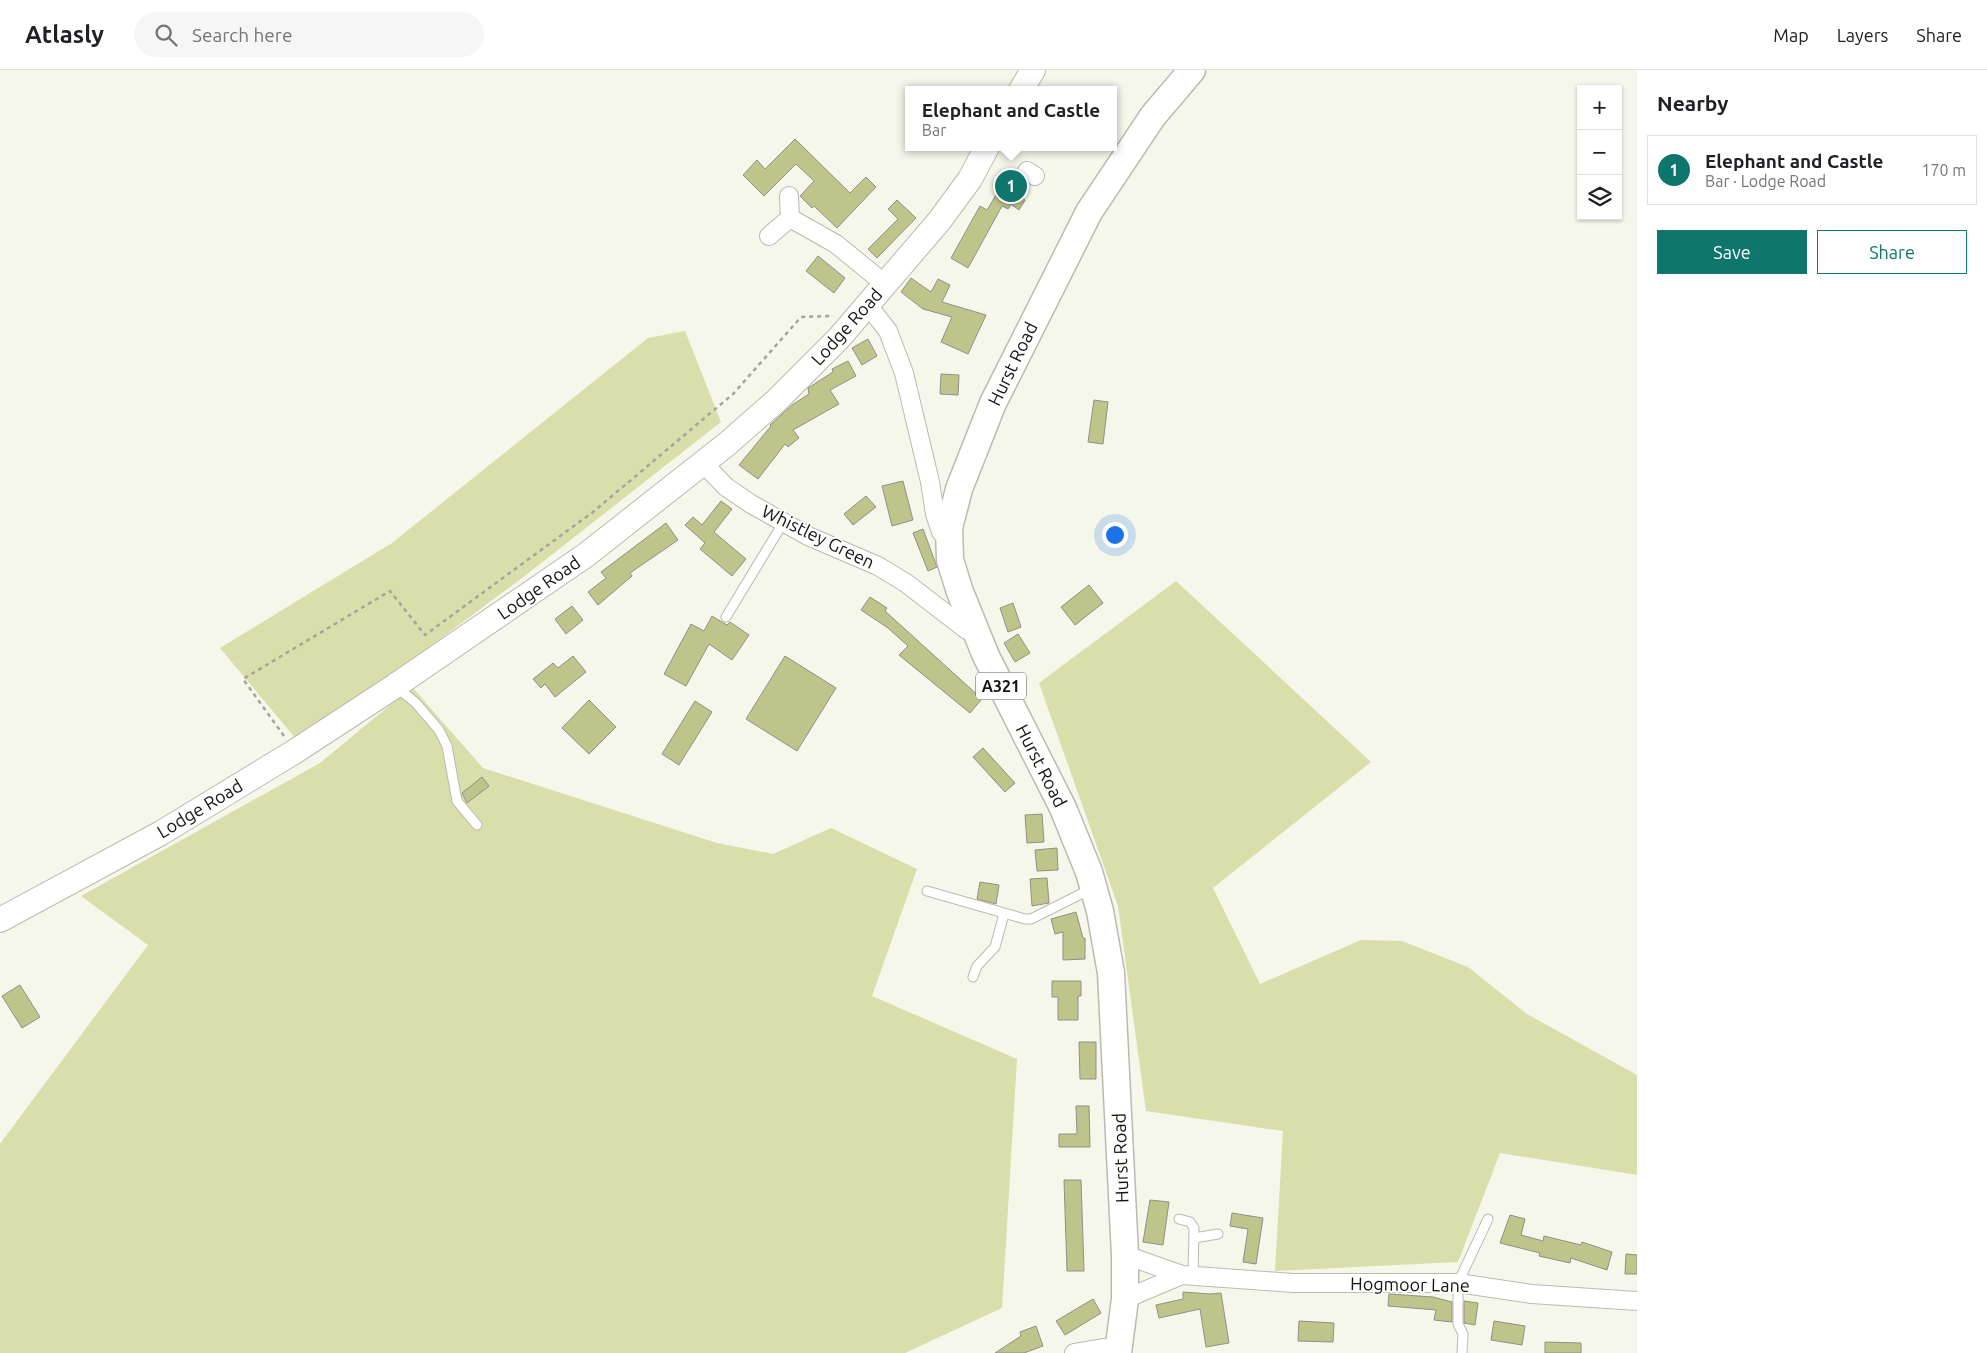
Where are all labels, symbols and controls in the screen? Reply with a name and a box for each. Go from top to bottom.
search box [134,12,484,57]
text: Atlasly [25,21,104,48]
icon: search [152,21,180,49]
text: Search here [192,24,292,46]
text: Map [1773,25,1809,45]
text: Layers [1837,25,1888,45]
text: Share [1916,25,1962,45]
map controls [1577,85,1622,220]
button: + [1577,85,1622,130]
popup [905,86,1117,151]
text: Nearby [1657,91,1728,115]
text: Elephant and Castle [922,99,1100,121]
text: Bar [922,121,946,139]
button: − [1577,130,1622,175]
text: Elephant and Castle [1705,150,1883,172]
text: 1 [1669,161,1679,179]
text: 170 m [1921,161,1966,179]
pin: 1 [995,167,1027,205]
text: Bar · Lodge Road [1705,172,1826,190]
button: layers [1577,175,1622,220]
button: Save [1657,230,1807,274]
button: Share [1817,230,1967,274]
street label: Lodge Road [807,284,886,369]
street label: Hurst Road [983,319,1041,408]
street label: Whistley Green [759,500,878,572]
your location [1102,522,1128,548]
street label: Lodge Road [493,551,584,623]
road number: A321 [976,672,1026,700]
street label: Hurst Road [1013,721,1071,810]
street label: Lodge Road [153,775,246,841]
street label: Hurst Road [1108,1113,1132,1203]
street label: Hogmoor Lane [1350,1273,1470,1295]

